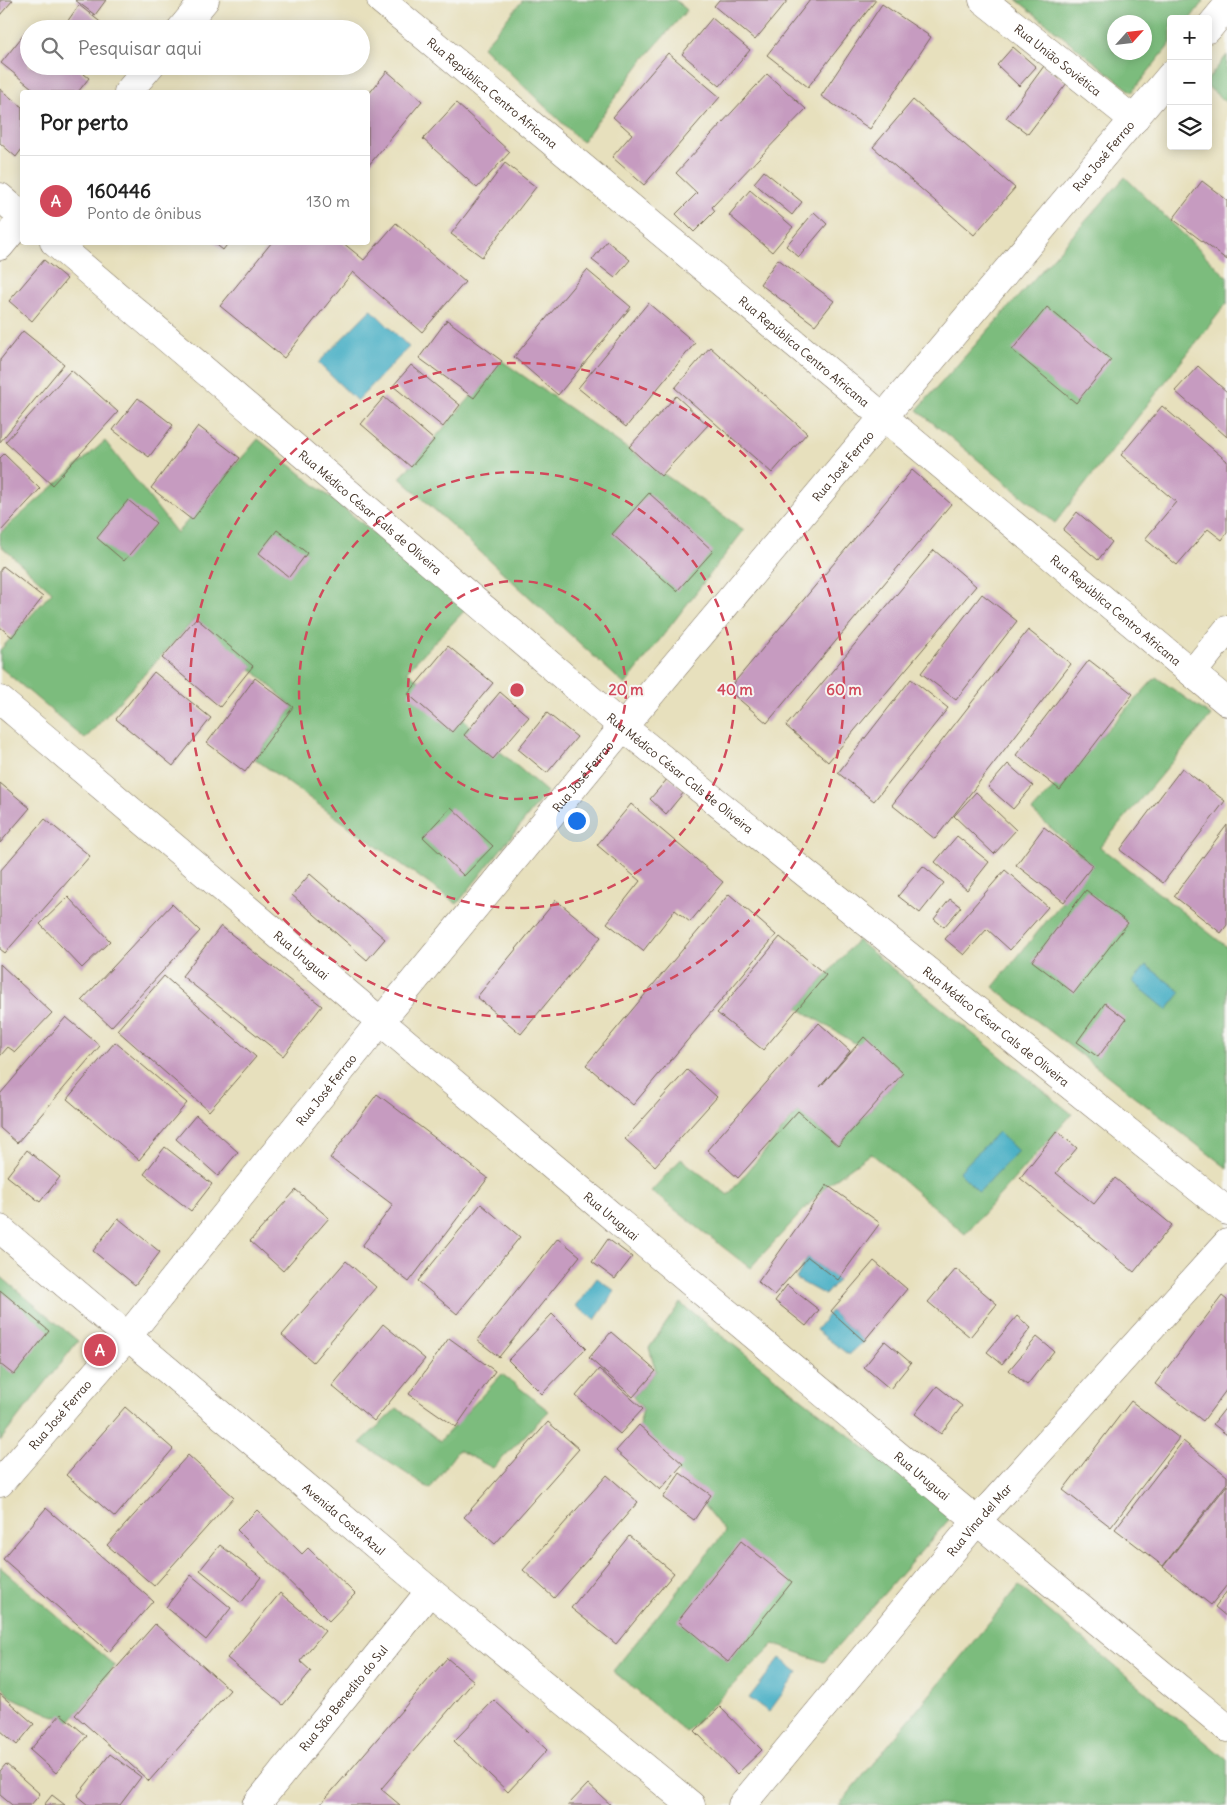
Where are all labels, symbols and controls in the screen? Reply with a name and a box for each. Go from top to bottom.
north arrow [1107,15,1152,60]
map controls [1167,15,1212,150]
button: + [1167,15,1212,60]
search box [20,20,370,75]
street label: Rua União Soviética [1012,21,1105,99]
icon: search [38,34,66,62]
street label: Rua República Centro Africana [424,34,561,151]
text: Pesquisar aqui [78,36,202,60]
button: − [1167,60,1212,105]
button: layers [1167,105,1212,150]
text: Por perto [40,109,128,136]
street label: Rua José Ferrao [1069,117,1137,194]
text: 160446 [87,179,151,203]
text: A [51,191,61,211]
text: 130 m [306,191,350,211]
text: Ponto de ônibus [87,203,202,223]
street label: Rua República Centro Africana [736,293,873,410]
street label: Rua José Ferrao [809,427,877,504]
street label: Rua Médico César Cals de Oliveira [296,447,445,577]
street label: Rua República Centro Africana [1048,551,1184,668]
text: 20 m [609,680,643,699]
text: 40 m [717,680,753,699]
text: 60 m [826,680,862,699]
centre of rings [508,681,526,699]
street label: Rua Médico César Cals de Oliveira [604,709,757,836]
street label: Rua José Ferrao [549,737,616,815]
your location [564,808,590,834]
street label: Rua Uruguai [271,927,332,982]
street label: Rua Médico César Cals de Oliveira [920,963,1073,1089]
street label: Rua José Ferrao [293,1050,359,1128]
street label: Rua Uruguai [581,1188,642,1243]
pin: A [84,1331,116,1369]
street label: Rua José Ferrao [25,1376,94,1452]
street label: Rua Uruguai [891,1448,953,1503]
street label: Avenida Costa Azul [300,1480,389,1558]
street label: Rua Vina del Mar [943,1480,1015,1559]
street label: Rua São Benedito do Sul [296,1642,390,1754]

